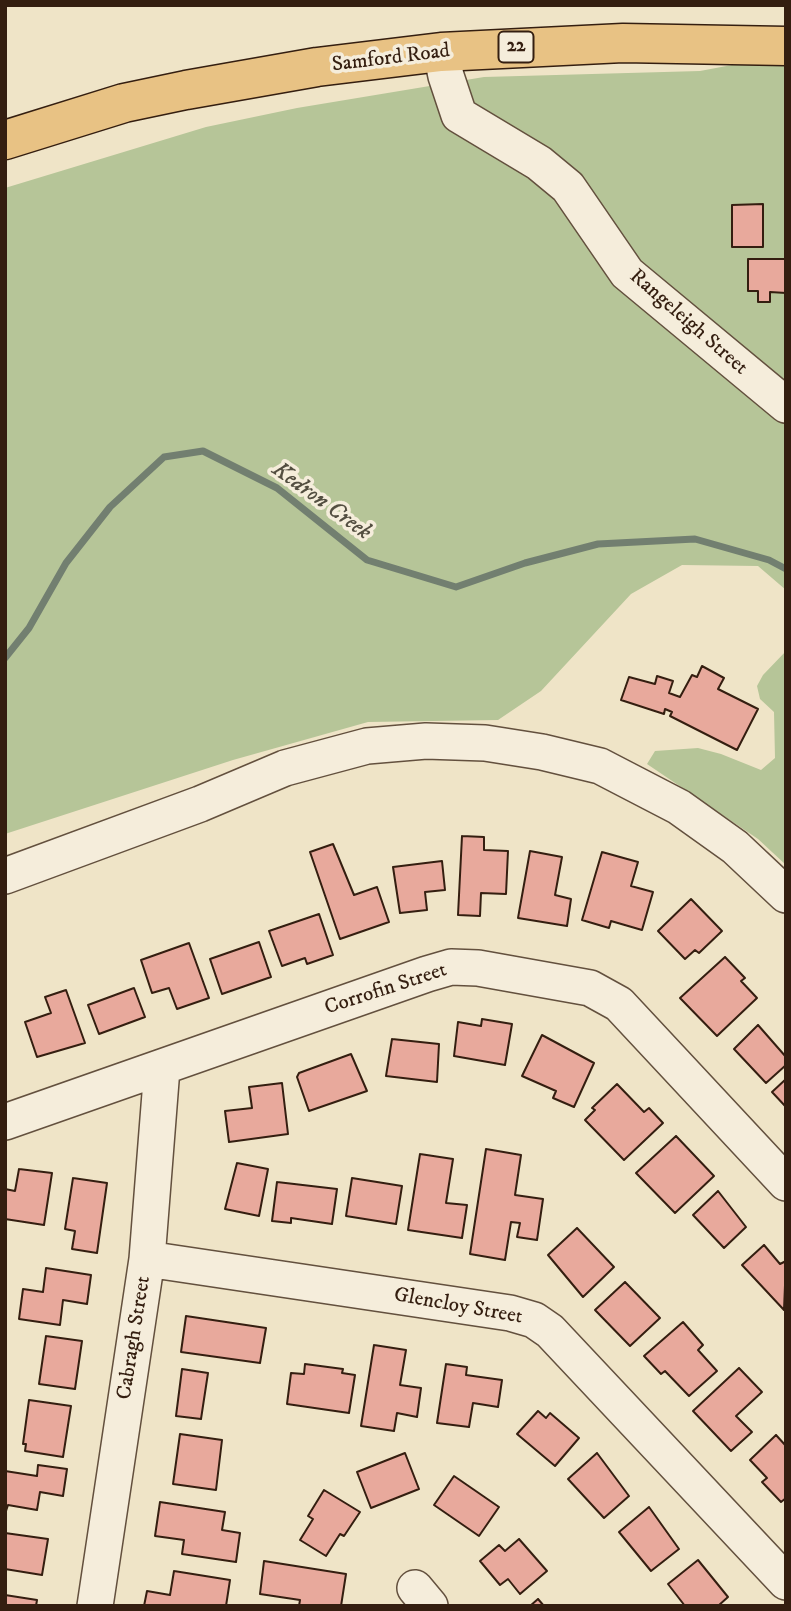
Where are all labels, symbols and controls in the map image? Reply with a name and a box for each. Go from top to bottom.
road number: 22 [498,32,534,62]
street label: Samford Road [331,39,451,79]
street label: Rangeleigh Street [624,265,752,381]
water label: Kedron Creek [266,457,376,547]
street label: Corrofin Street [322,958,450,1022]
street label: Cabragh Street [113,1274,157,1402]
street label: Glencloy Street [392,1283,524,1331]

